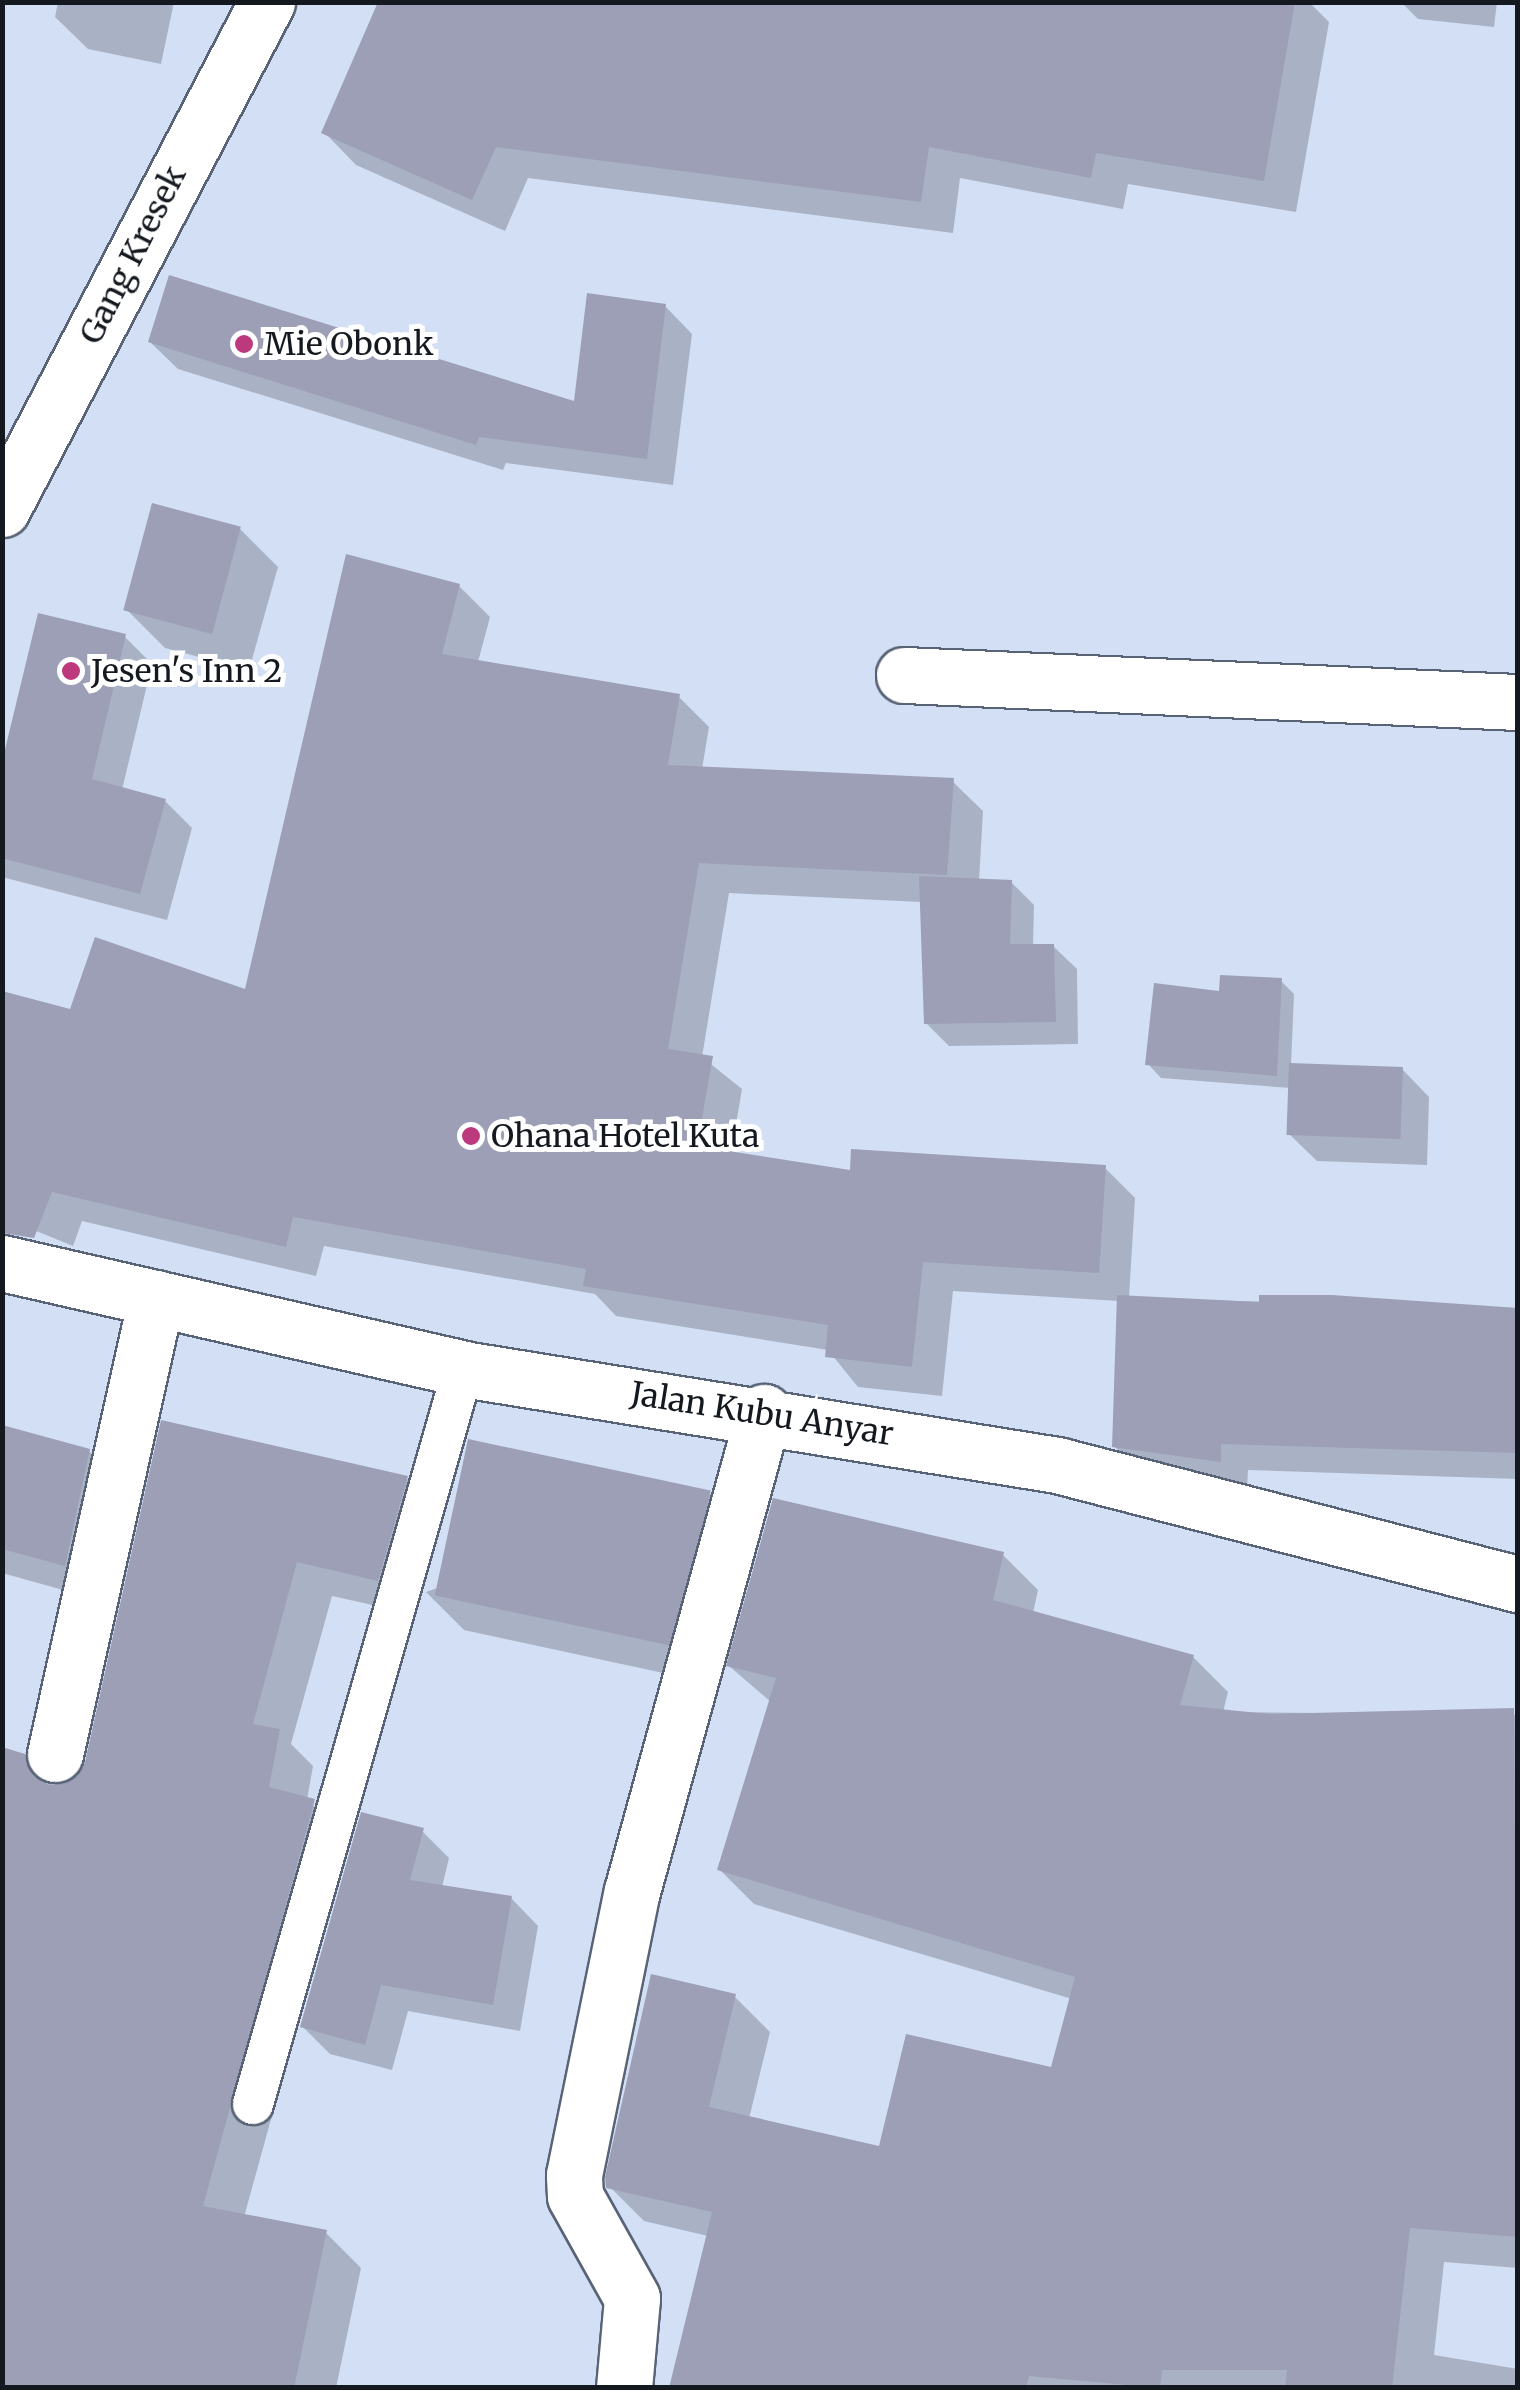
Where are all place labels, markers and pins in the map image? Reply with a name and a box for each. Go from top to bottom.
place label: Mie Obonk [264,325,433,363]
marker: Mie Obonk [233,333,255,355]
place label: Jesen's Inn 2 [91,652,282,690]
marker: Jesen's Inn 2 [60,660,82,682]
place label: Ohana Hotel Kuta [491,1117,760,1155]
marker: Ohana Hotel Kuta [460,1125,482,1147]

